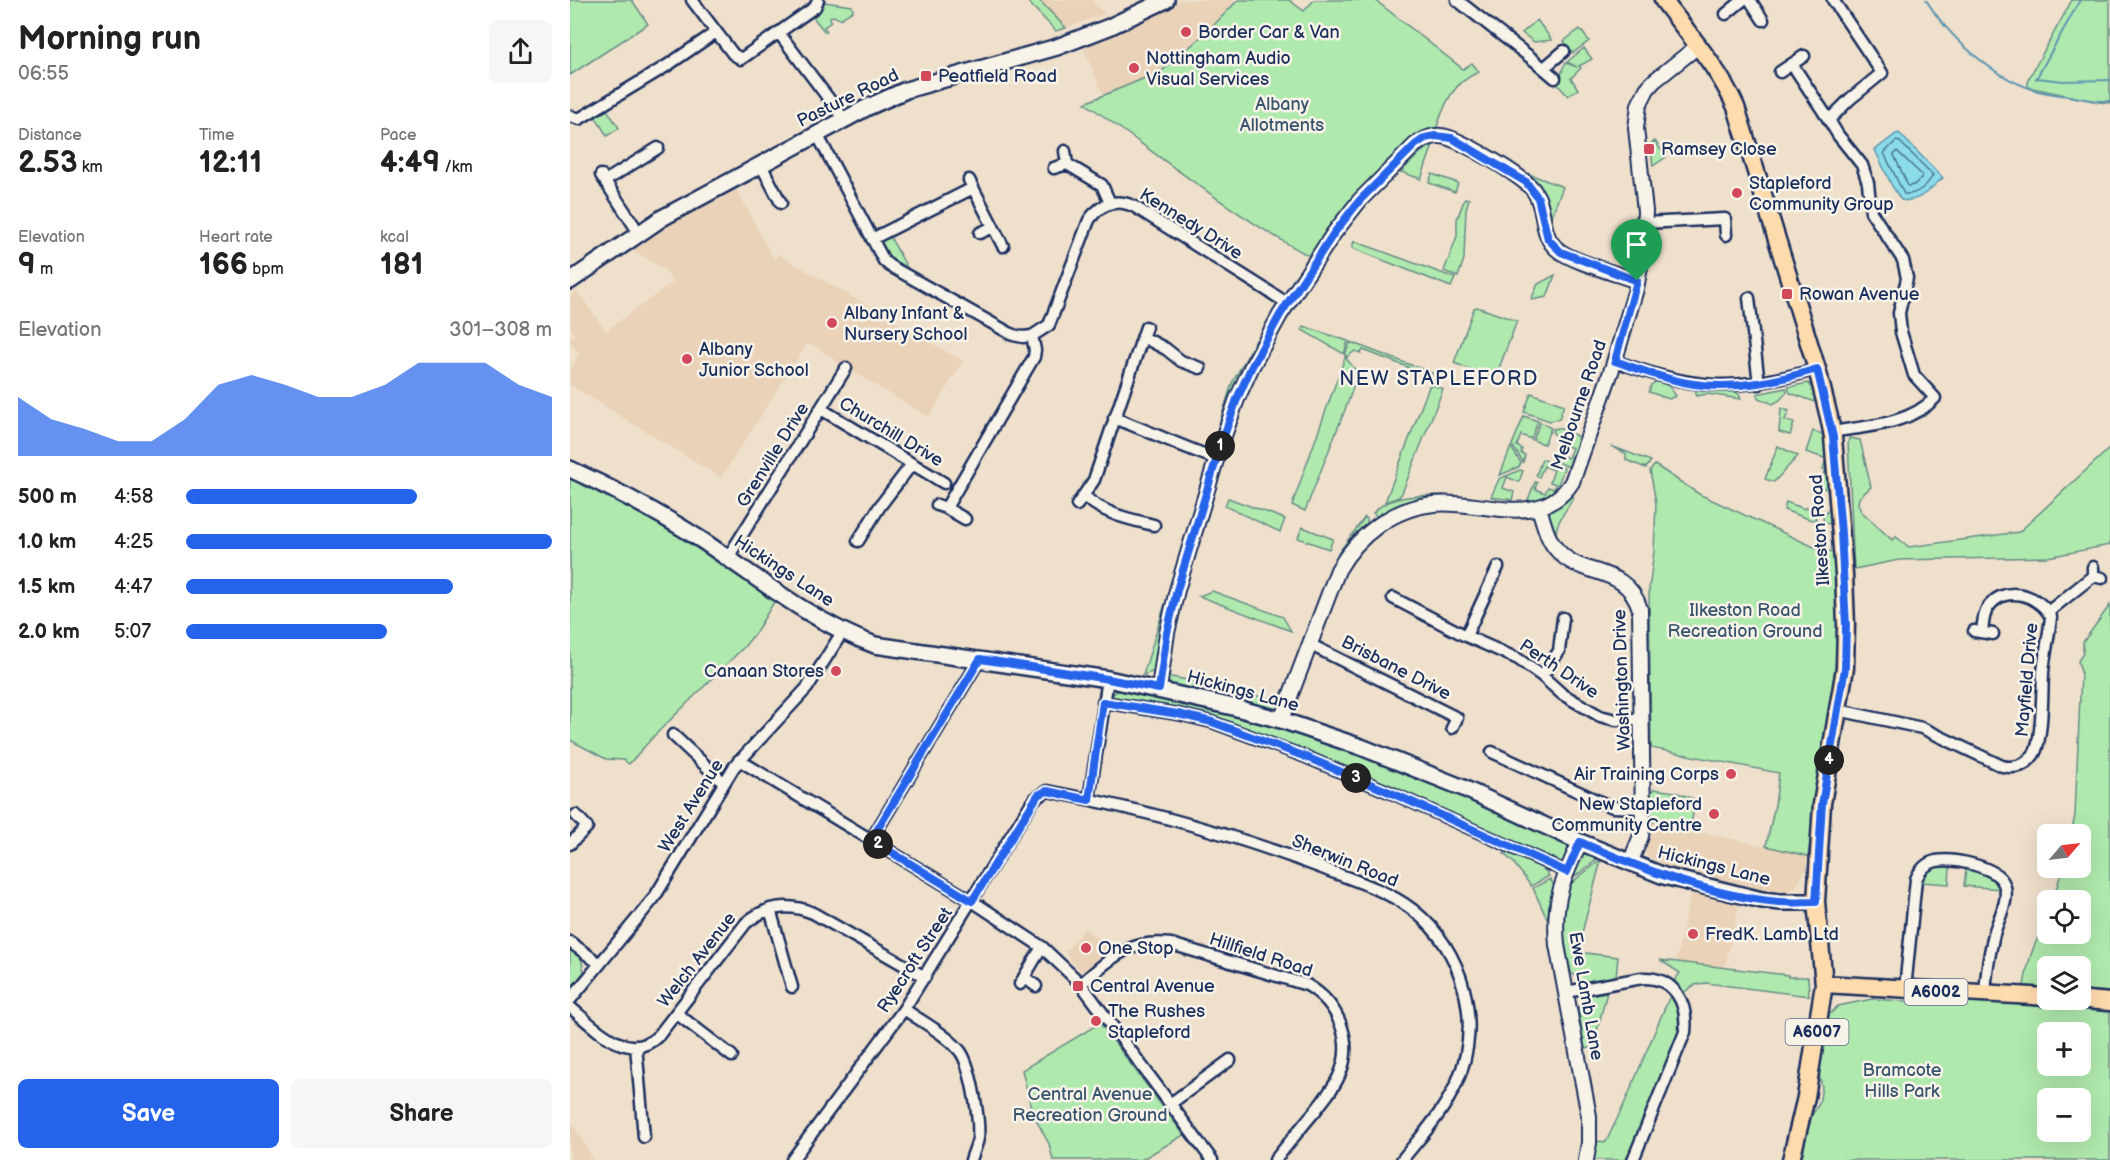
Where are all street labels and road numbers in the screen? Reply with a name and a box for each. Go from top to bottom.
street label: Pasture Road [794,64,902,132]
street label: Kennedy Drive [1136,184,1247,264]
street label: Melbourne Road [1547,337,1611,473]
street label: Churchill Drive [835,393,947,471]
street label: Grenville Drive [733,399,814,511]
street label: Ilkeston Road [1806,474,1834,586]
street label: Hickings Lane [730,531,838,611]
street label: Washington Drive [1609,608,1635,751]
street label: Mayfield Drive [2012,622,2042,738]
street label: Brisbane Drive [1338,631,1455,705]
street label: Perth Drive [1516,635,1603,703]
street label: Hickings Lane [1185,666,1302,716]
street label: West Avenue [654,755,728,856]
street label: Sherwin Road [1289,830,1401,892]
street label: Hickings Lane [1656,842,1773,890]
street label: Ryecroft Street [873,903,957,1017]
street label: Welch Avenue [653,908,741,1012]
street label: Hillfield Road [1207,928,1315,982]
street label: Ewe Lamb Lane [1564,930,1608,1062]
road number: A6002 [1904,979,1968,1005]
road number: A6007 [1786,1019,1848,1045]

